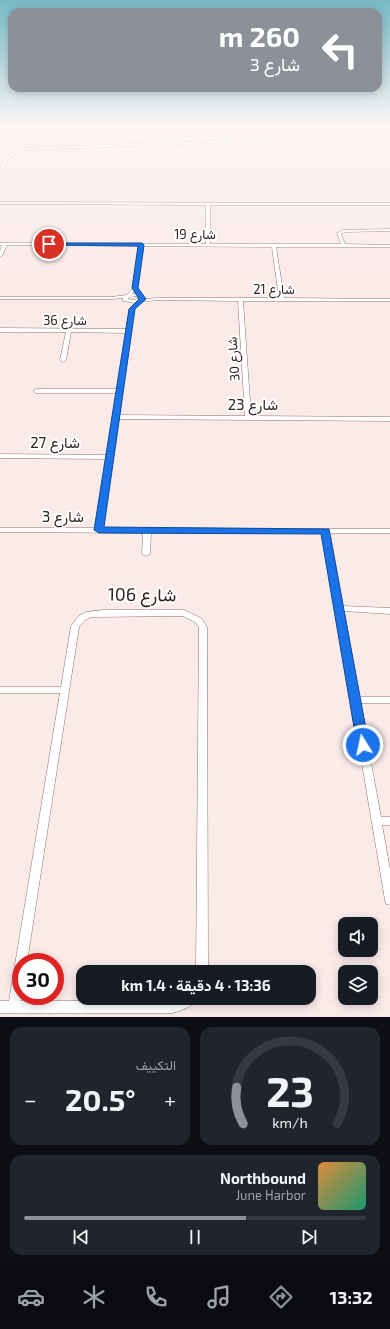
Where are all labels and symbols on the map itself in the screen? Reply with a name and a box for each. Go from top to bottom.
street label: شارع 19 [174,226,216,244]
pin [32,227,66,261]
street label: شارع 21 [253,281,295,299]
street label: شارع 36 [43,312,87,330]
street label: شارع 30 [223,336,245,382]
street label: شارع 23 [228,395,278,416]
street label: شارع 27 [30,433,80,454]
street label: شارع 3 [42,507,84,528]
street label: شارع 106 [108,582,176,608]
position arrow [342,724,384,766]
speed limit sign: 30 [12,953,64,1005]

